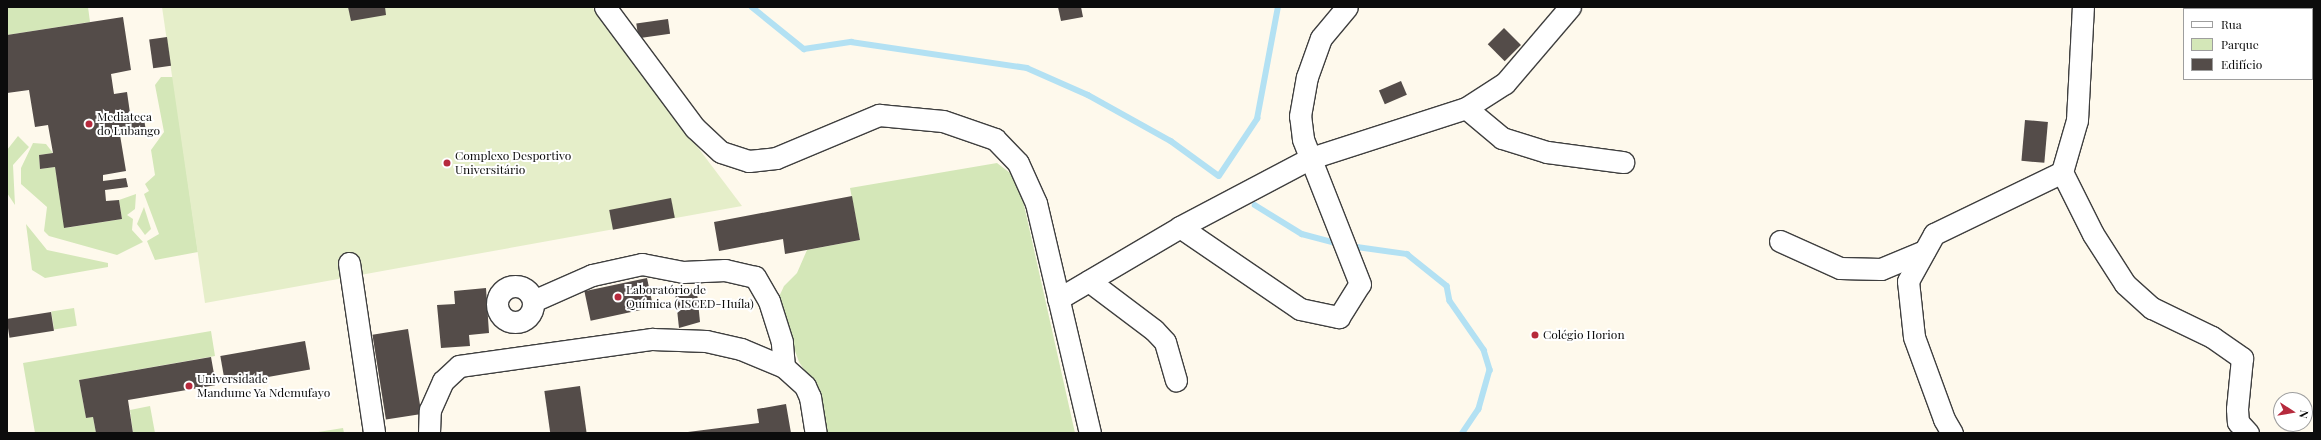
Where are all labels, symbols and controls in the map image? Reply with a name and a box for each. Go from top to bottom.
legend [2183,8,2313,80]
text: Rua [2221,16,2242,32]
text: Parque [2221,36,2259,52]
text: Edifício [2221,56,2262,72]
place label: Mediateca do Lubango [97,110,160,138]
marker: Mediateca do Lubango [84,119,94,129]
place label: Complexo Desportivo Universitário [455,149,571,177]
marker: Complexo Desportivo Universitário [442,158,452,168]
place label: Laboratório de Química ( ISCED-Huíla) [626,283,754,311]
marker: Laboratório de Química ( ISCED-Huíla) [613,292,623,302]
place label: Colégio Horion [1543,328,1625,342]
marker: Colégio Horion [1530,330,1540,340]
place label: Universidade Mandume Ya Ndemufayo [197,372,331,400]
marker: Universidade Mandume Ya Ndemufayo [184,381,194,391]
north arrow [2273,392,2313,432]
text: N [2296,409,2312,420]

